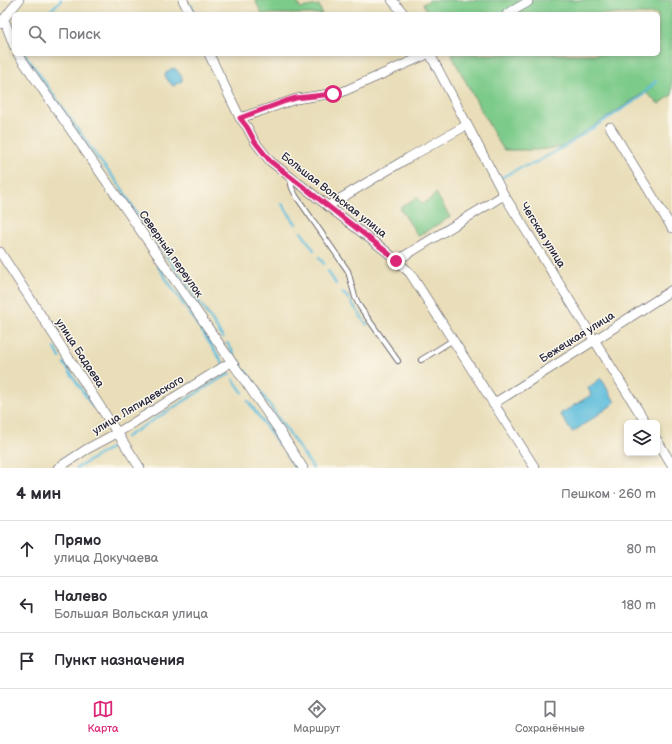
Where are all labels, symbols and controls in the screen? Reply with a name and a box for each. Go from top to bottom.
search box [12,12,660,56]
icon: search [26,23,48,45]
text: Поиск [58,25,101,44]
route start [324,85,342,103]
street label: Большая Вольская улица [279,150,390,241]
street label: Чегская улица [518,200,569,270]
street label: Северный переулок [136,208,206,300]
route end [387,252,405,270]
street label: Бежецкая улица [537,309,617,365]
street label: улица Бадаева [53,316,107,390]
street label: улица Ляпидевского [90,372,186,437]
map controls [624,420,660,456]
button: layers [624,420,660,456]
text: 4 мин [16,484,61,504]
text: Пешком · 260 m [561,486,656,502]
text: Прямо [54,531,101,550]
icon: ahead [16,538,38,560]
text: 80 m [627,541,656,557]
text: улица Докучаева [54,550,159,566]
text: Налево [54,587,107,606]
icon: left [16,594,38,616]
text: 180 m [621,597,656,613]
text: Большая Вольская улица [54,606,208,622]
icon: arrive [16,650,38,672]
text: Пункт назначения [54,651,185,670]
tab: Карта [87,698,118,735]
tab: Маршрут [293,698,340,735]
tab: Сохранённые [515,698,585,735]

